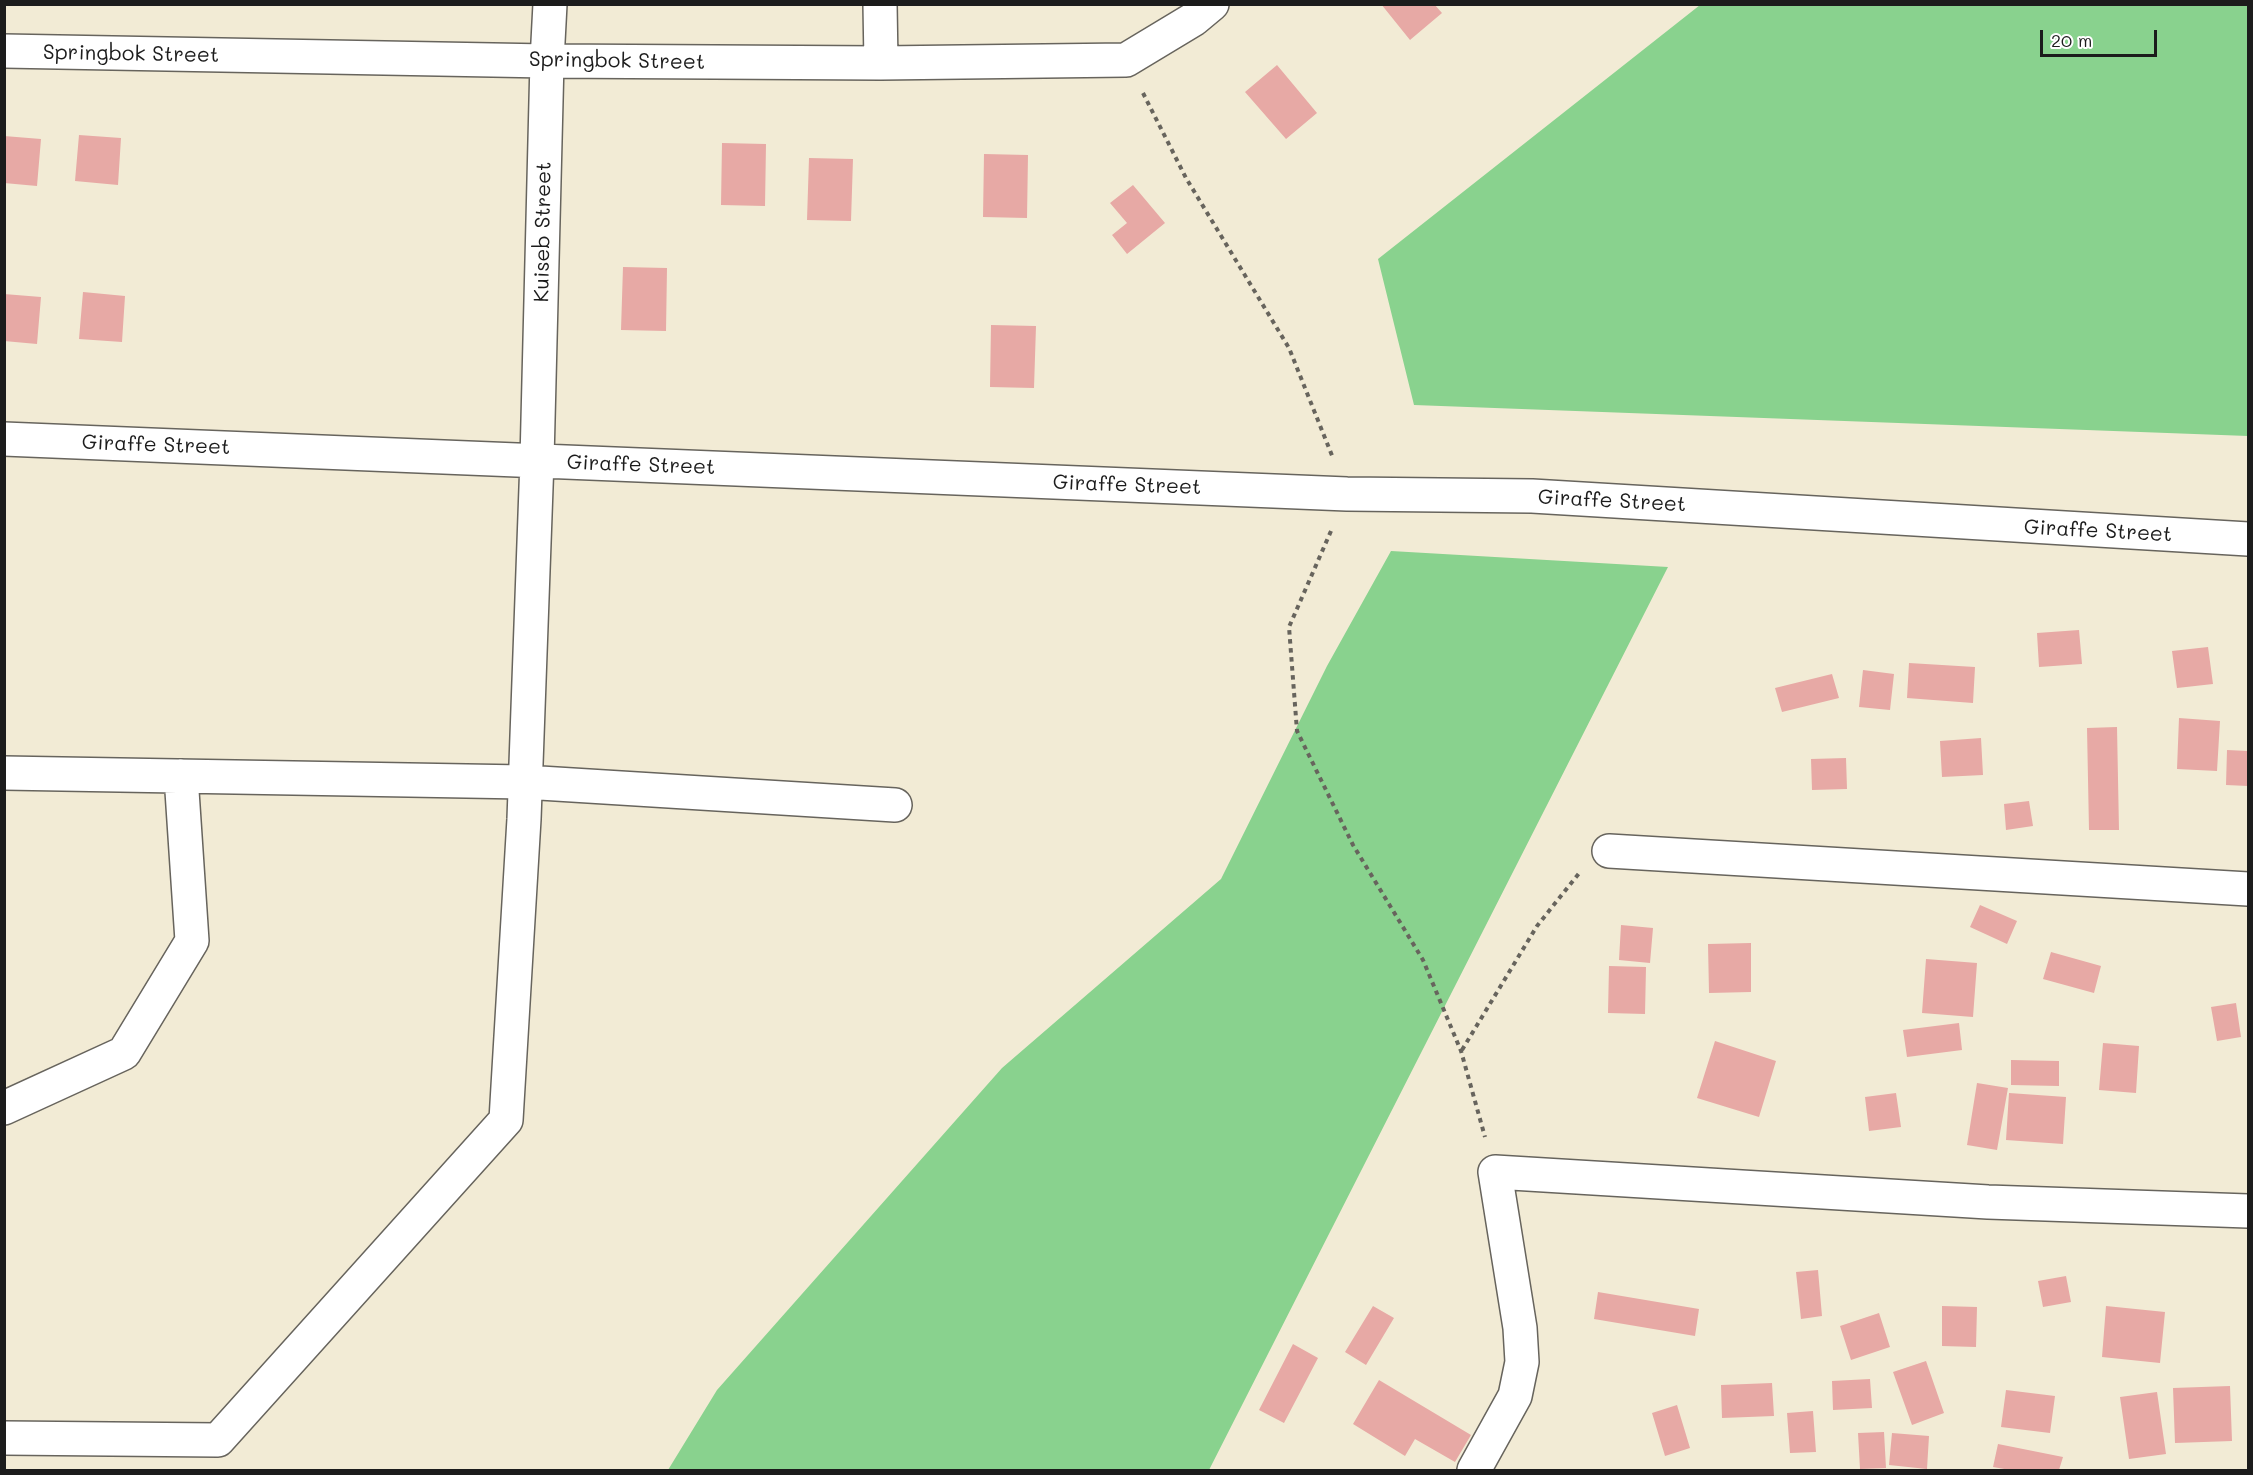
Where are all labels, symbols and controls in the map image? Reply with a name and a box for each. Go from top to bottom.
scale bar [2043,18,2160,56]
text: 20 m [2051,28,2092,52]
street label: Springbok Street [43,40,219,68]
street label: Springbok Street [529,47,705,75]
street label: Kuiseb Street [529,161,557,303]
street label: Giraffe Street [81,430,231,460]
street label: Giraffe Street [566,450,716,480]
street label: Giraffe Street [1052,470,1202,500]
street label: Giraffe Street [1537,485,1687,517]
street label: Giraffe Street [2023,515,2173,547]

